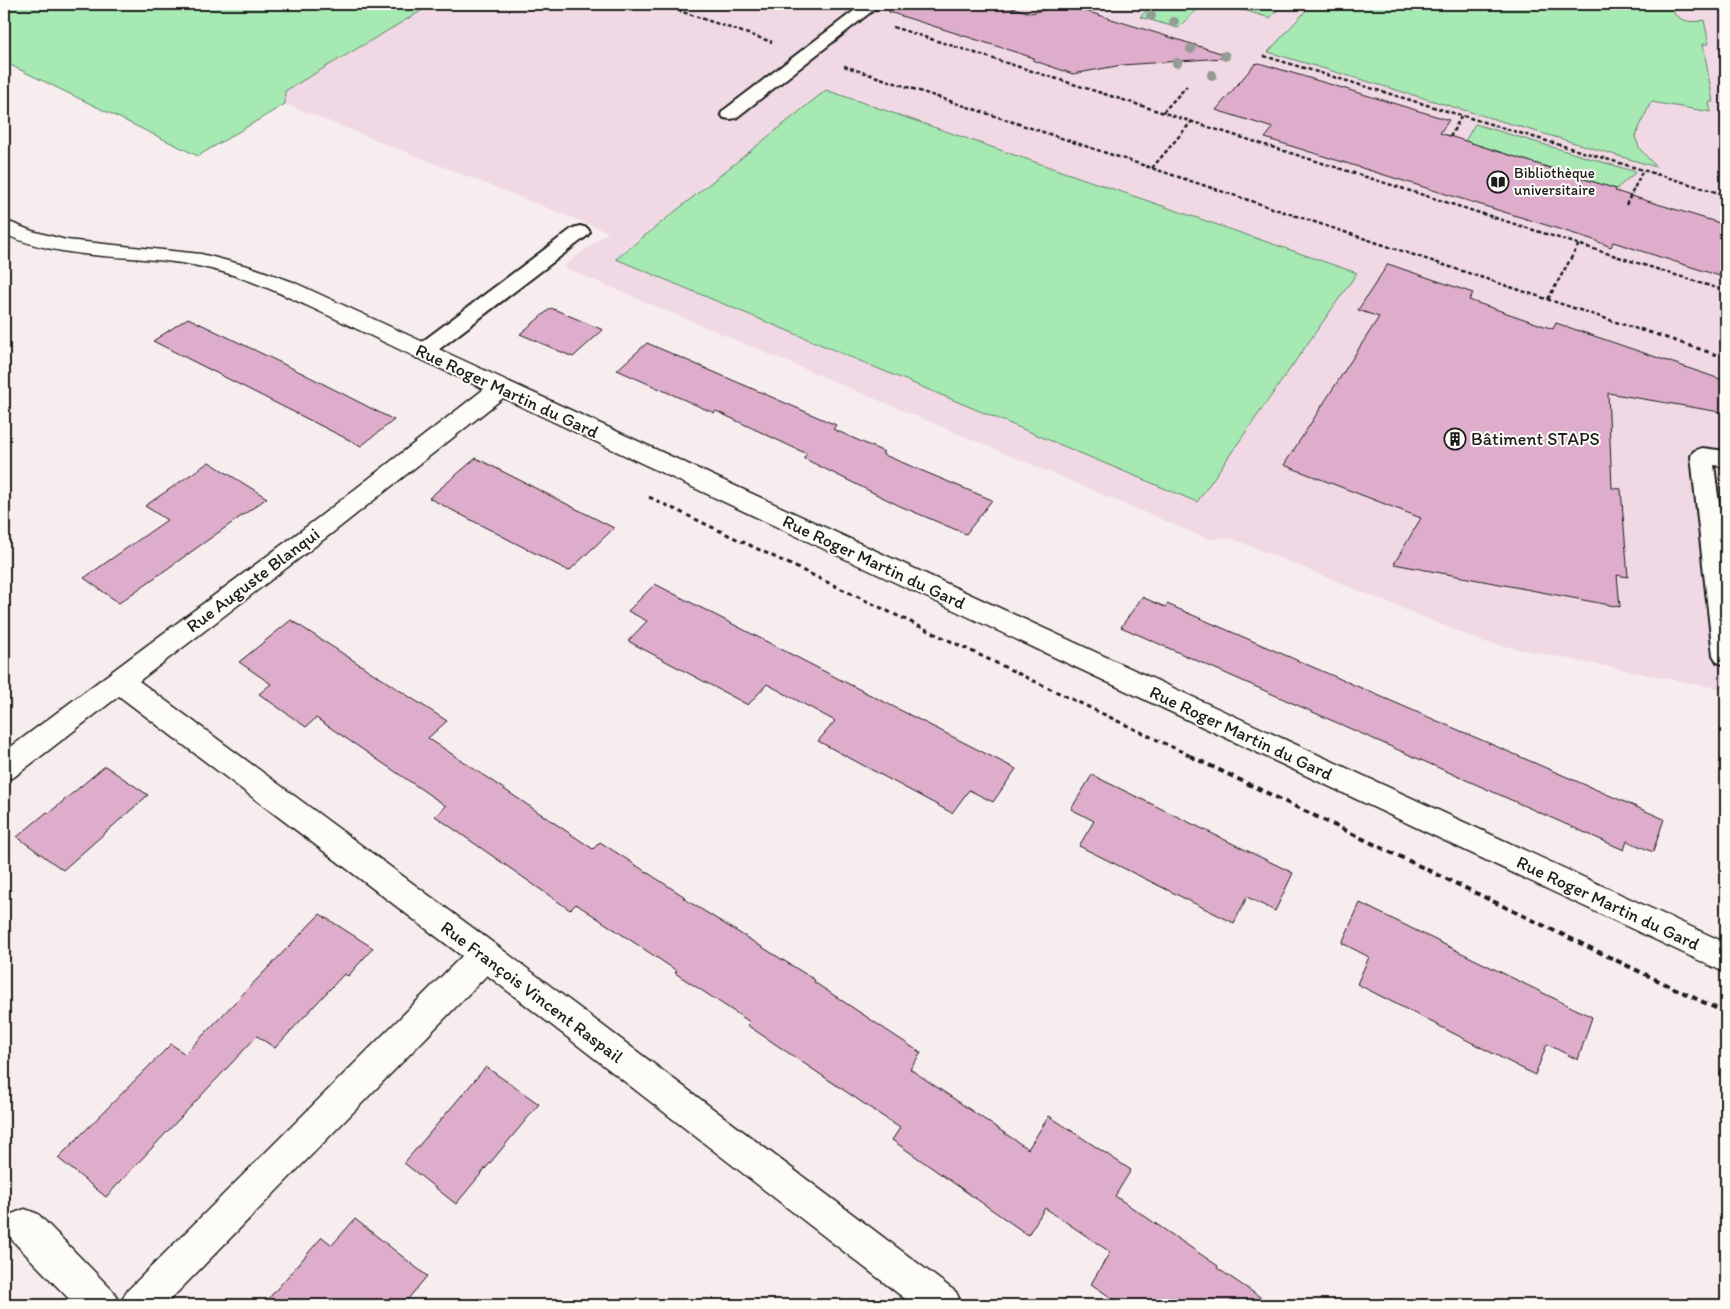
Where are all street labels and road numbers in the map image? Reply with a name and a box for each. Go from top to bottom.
street label: Rue Roger Martin du Gard [412,339,602,443]
street label: Rue Roger Martin du Gard [779,510,969,614]
street label: Rue Auguste Blanqui [182,523,324,637]
street label: Rue Roger Martin du Gard [1146,681,1336,785]
street label: Rue Roger Martin du Gard [1513,851,1703,955]
street label: Rue François Vincent Raspail [436,916,628,1068]

